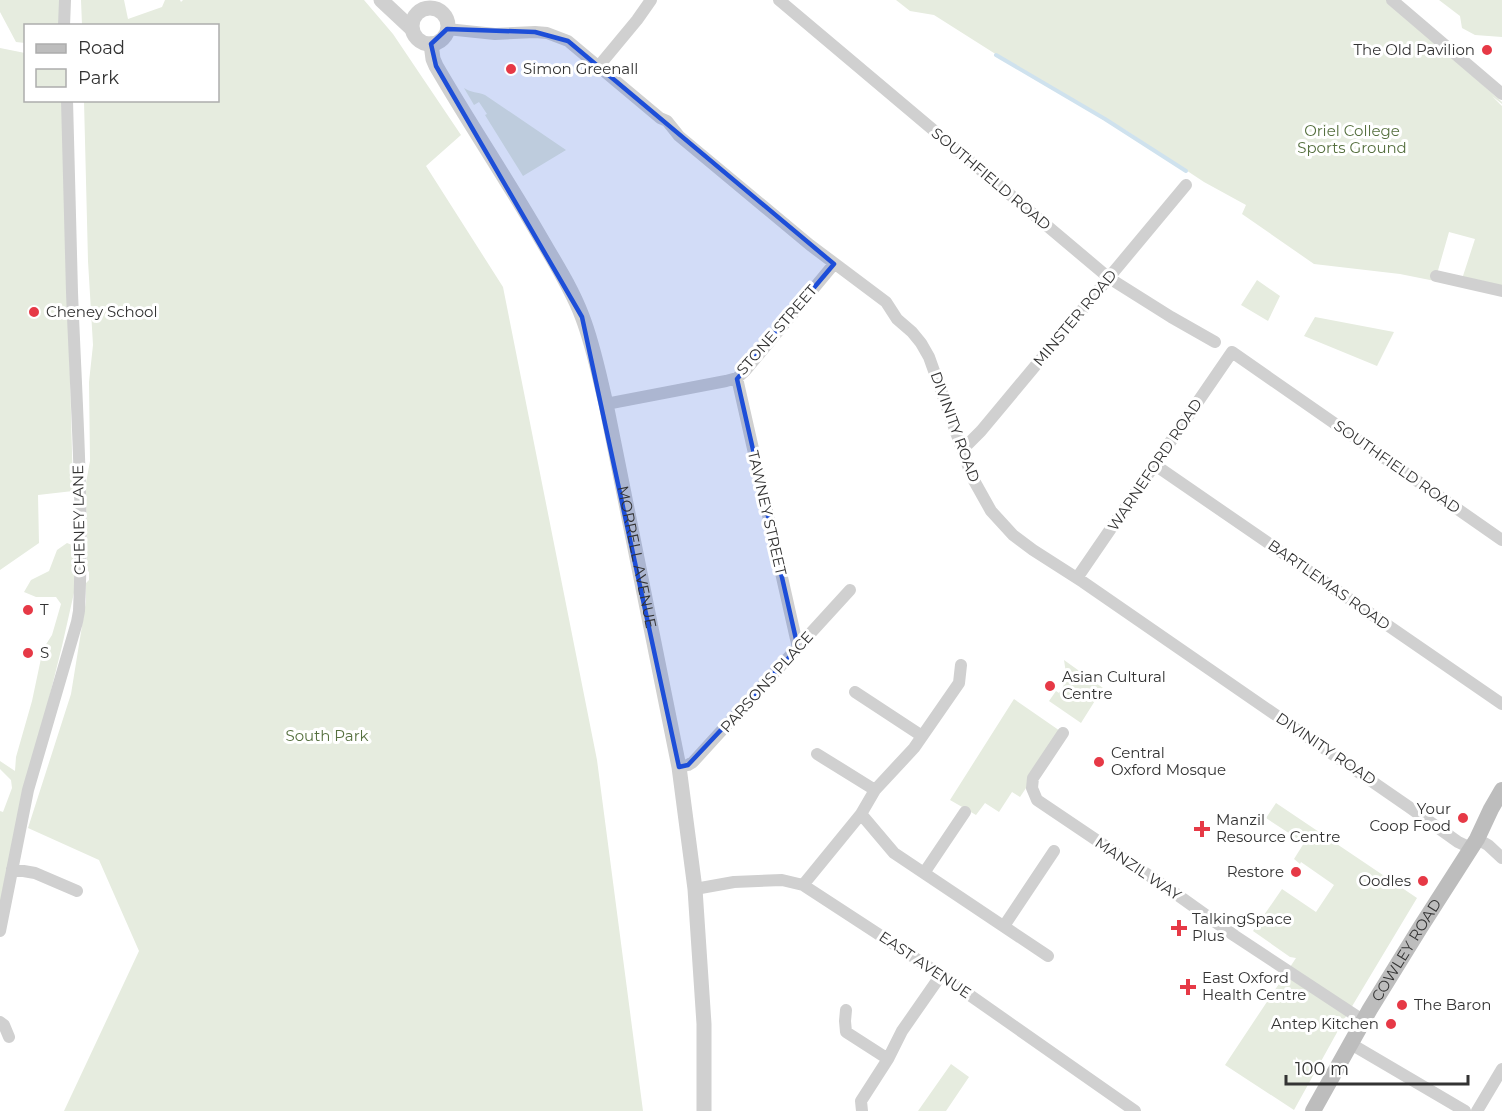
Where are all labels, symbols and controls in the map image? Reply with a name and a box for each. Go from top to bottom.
legend [24,24,219,102]
text: Road [78,37,125,59]
place label: The Old Pavilion [1354,40,1475,59]
marker: The Old Pavilion [1480,43,1494,57]
place label: Simon Greenall [523,59,638,78]
marker: Simon Greenall [504,62,518,76]
text: Park [78,67,119,89]
park label: Oriel College Sports Ground [1297,121,1407,157]
street label: SOUTHFIELD ROAD [928,123,1055,234]
street label: MINSTER ROAD [1029,266,1120,370]
street label: STONE STREET [732,280,821,379]
place label: Cheney School [46,302,158,321]
marker: Cheney School [27,305,41,319]
street label: DIVINITY ROAD [927,369,984,485]
street label: WARNEFORD ROAD [1103,395,1206,534]
street label: SOUTHFIELD ROAD [1330,416,1464,517]
street label: TAWNEY STREET [744,449,791,578]
street label: CHENEY LANE [68,465,89,575]
street label: MORRELL AVENUE [614,484,661,630]
street label: BARTLEMAS ROAD [1265,535,1394,634]
place label: T [40,600,49,619]
marker: T [21,603,35,617]
street label: PARSONS PLACE [716,627,817,736]
place label: S [40,643,49,662]
marker: S [21,646,35,660]
place label: Asian Cultural Centre [1062,667,1166,703]
marker: Asian Cultural Centre [1043,679,1057,693]
street label: DIVINITY ROAD [1273,708,1380,789]
park label: South Park [285,726,369,745]
place label: Central Oxford Mosque [1111,743,1226,779]
marker: Central Oxford Mosque [1092,755,1106,769]
place label: Your Coop Food [1370,799,1451,835]
place label: Manzil Resource Centre [1216,810,1340,846]
marker: Your Coop Food [1456,811,1470,825]
marker: Manzil Resource Centre [1193,820,1211,838]
street label: MANZIL WAY [1091,833,1185,905]
place label: Restore [1227,862,1284,881]
marker: Restore [1289,865,1303,879]
place label: Oodles [1358,871,1411,890]
marker: Oodles [1416,874,1430,888]
street label: COWLEY ROAD [1367,895,1445,1005]
place label: TalkingSpace Plus [1192,909,1292,945]
marker: TalkingSpace Plus [1170,919,1188,937]
street label: EAST AVENUE [876,927,975,1002]
place label: East Oxford Health Centre [1202,968,1306,1004]
marker: East Oxford Health Centre [1179,978,1197,996]
place label: The Baron [1414,995,1491,1014]
marker: The Baron [1395,998,1409,1012]
place label: Antep Kitchen [1271,1014,1379,1033]
marker: Antep Kitchen [1384,1017,1398,1031]
scale bar [1286,1048,1468,1086]
text: 100 m [1295,1058,1349,1080]

